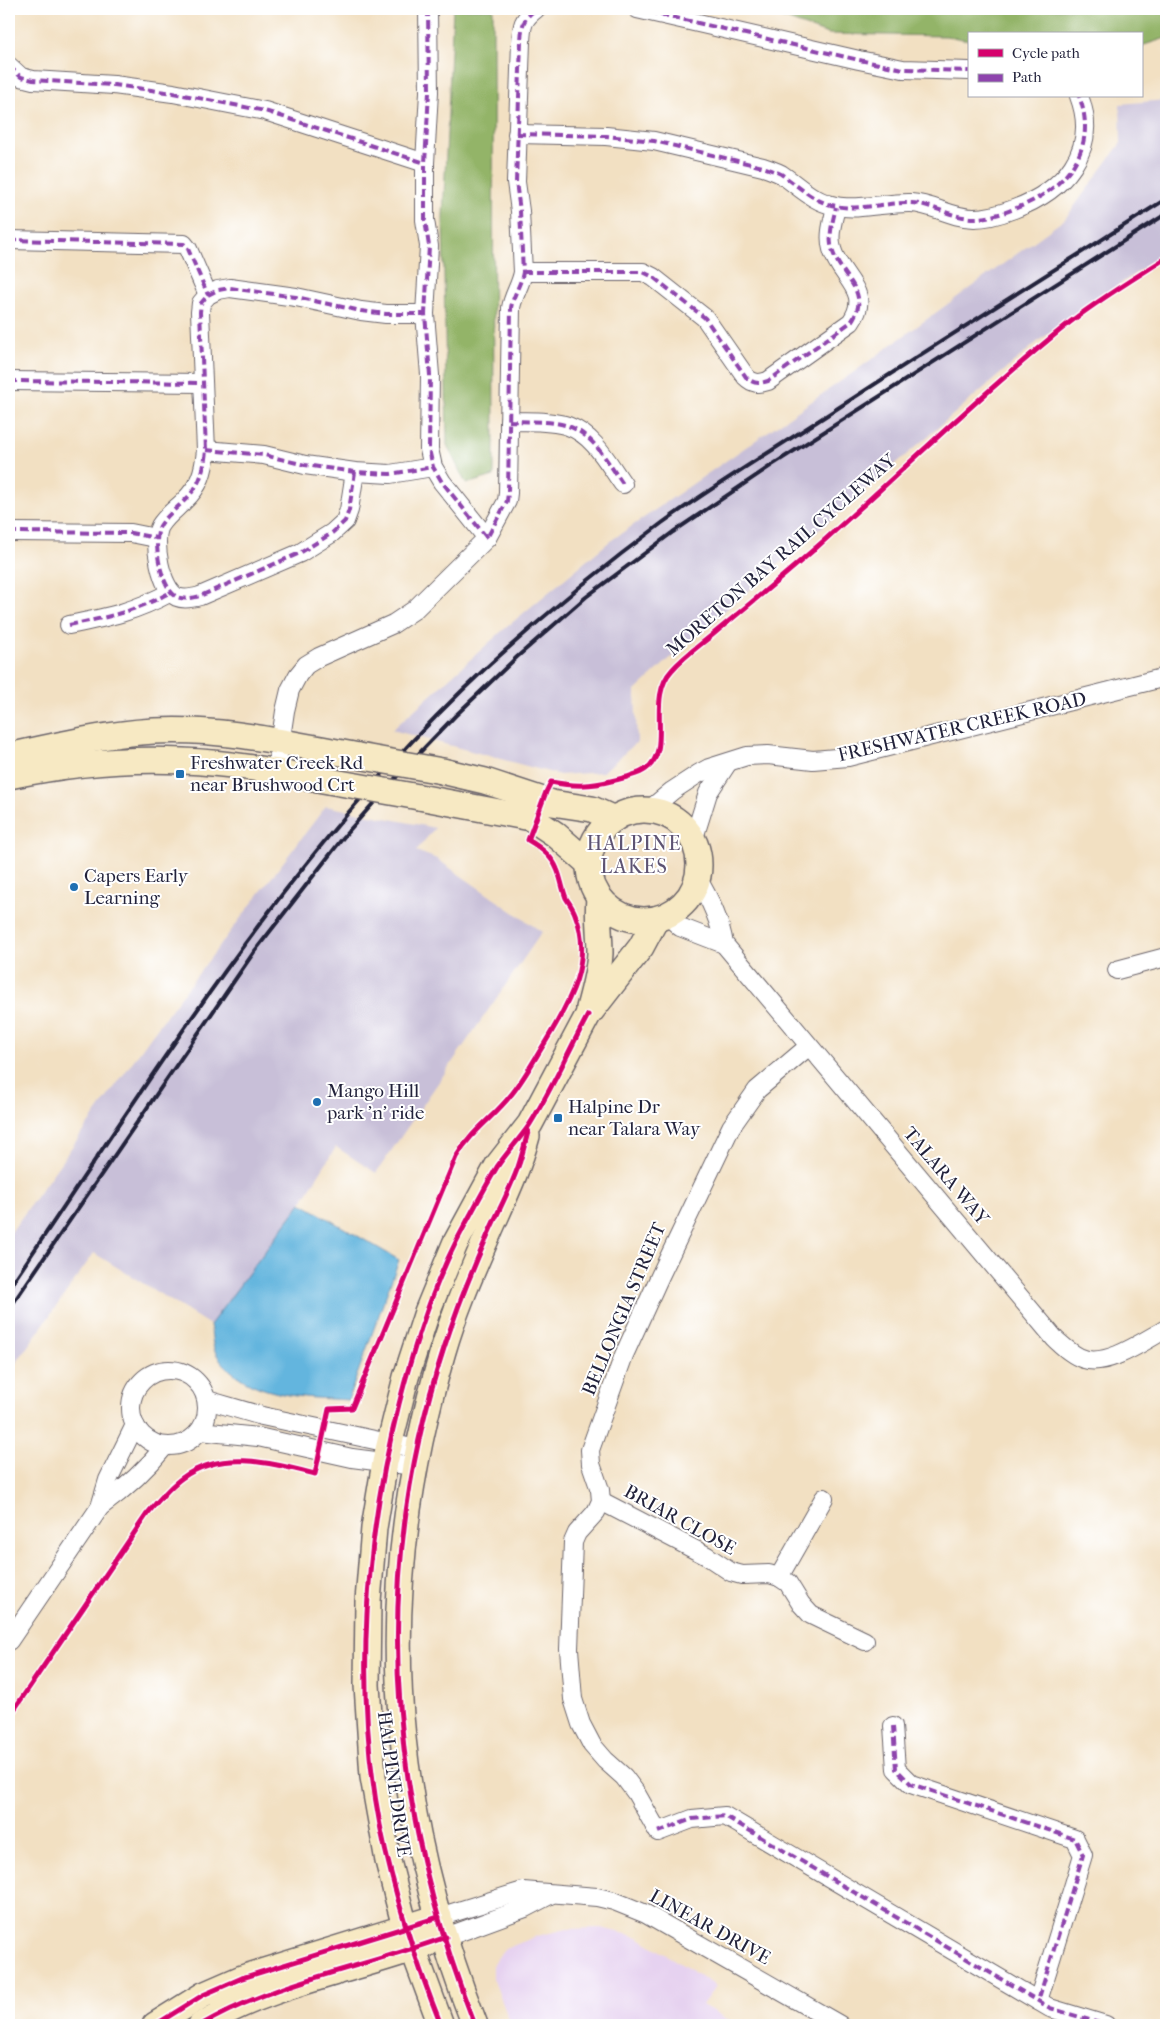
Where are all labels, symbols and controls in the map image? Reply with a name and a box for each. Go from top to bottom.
legend [968,32,1142,98]
text: Cycle path [1012,44,1080,62]
text: Path [1012,68,1042,86]
street label: MORETON BAY RAIL CYCLEWAY [662,449,901,661]
street label: FRESHWATER CREEK ROAD [836,688,1088,766]
place label: Freshwater Creek Rd near Brushwood Crt [190,752,364,796]
marker: Freshwater Creek Rd near Brushwood Crt [174,768,186,780]
district label: HALPINE LAKES [587,832,681,878]
place label: Capers Early Learning [84,865,189,909]
marker: Capers Early Learning [68,881,80,893]
place label: Mango Hill park 'n' ride [326,1080,424,1124]
marker: Mango Hill park 'n' ride [311,1096,323,1108]
place label: Halpine Dr near Talara Way [568,1096,701,1140]
marker: Halpine Dr near Talara Way [552,1112,564,1124]
street label: TALARA WAY [899,1123,994,1230]
street label: BELLONGIA STREET [578,1219,670,1399]
street label: BRIAR CLOSE [620,1480,740,1560]
street label: HALPINE DRIVE [373,1710,415,1859]
street label: LINEAR DRIVE [646,1885,775,1969]

